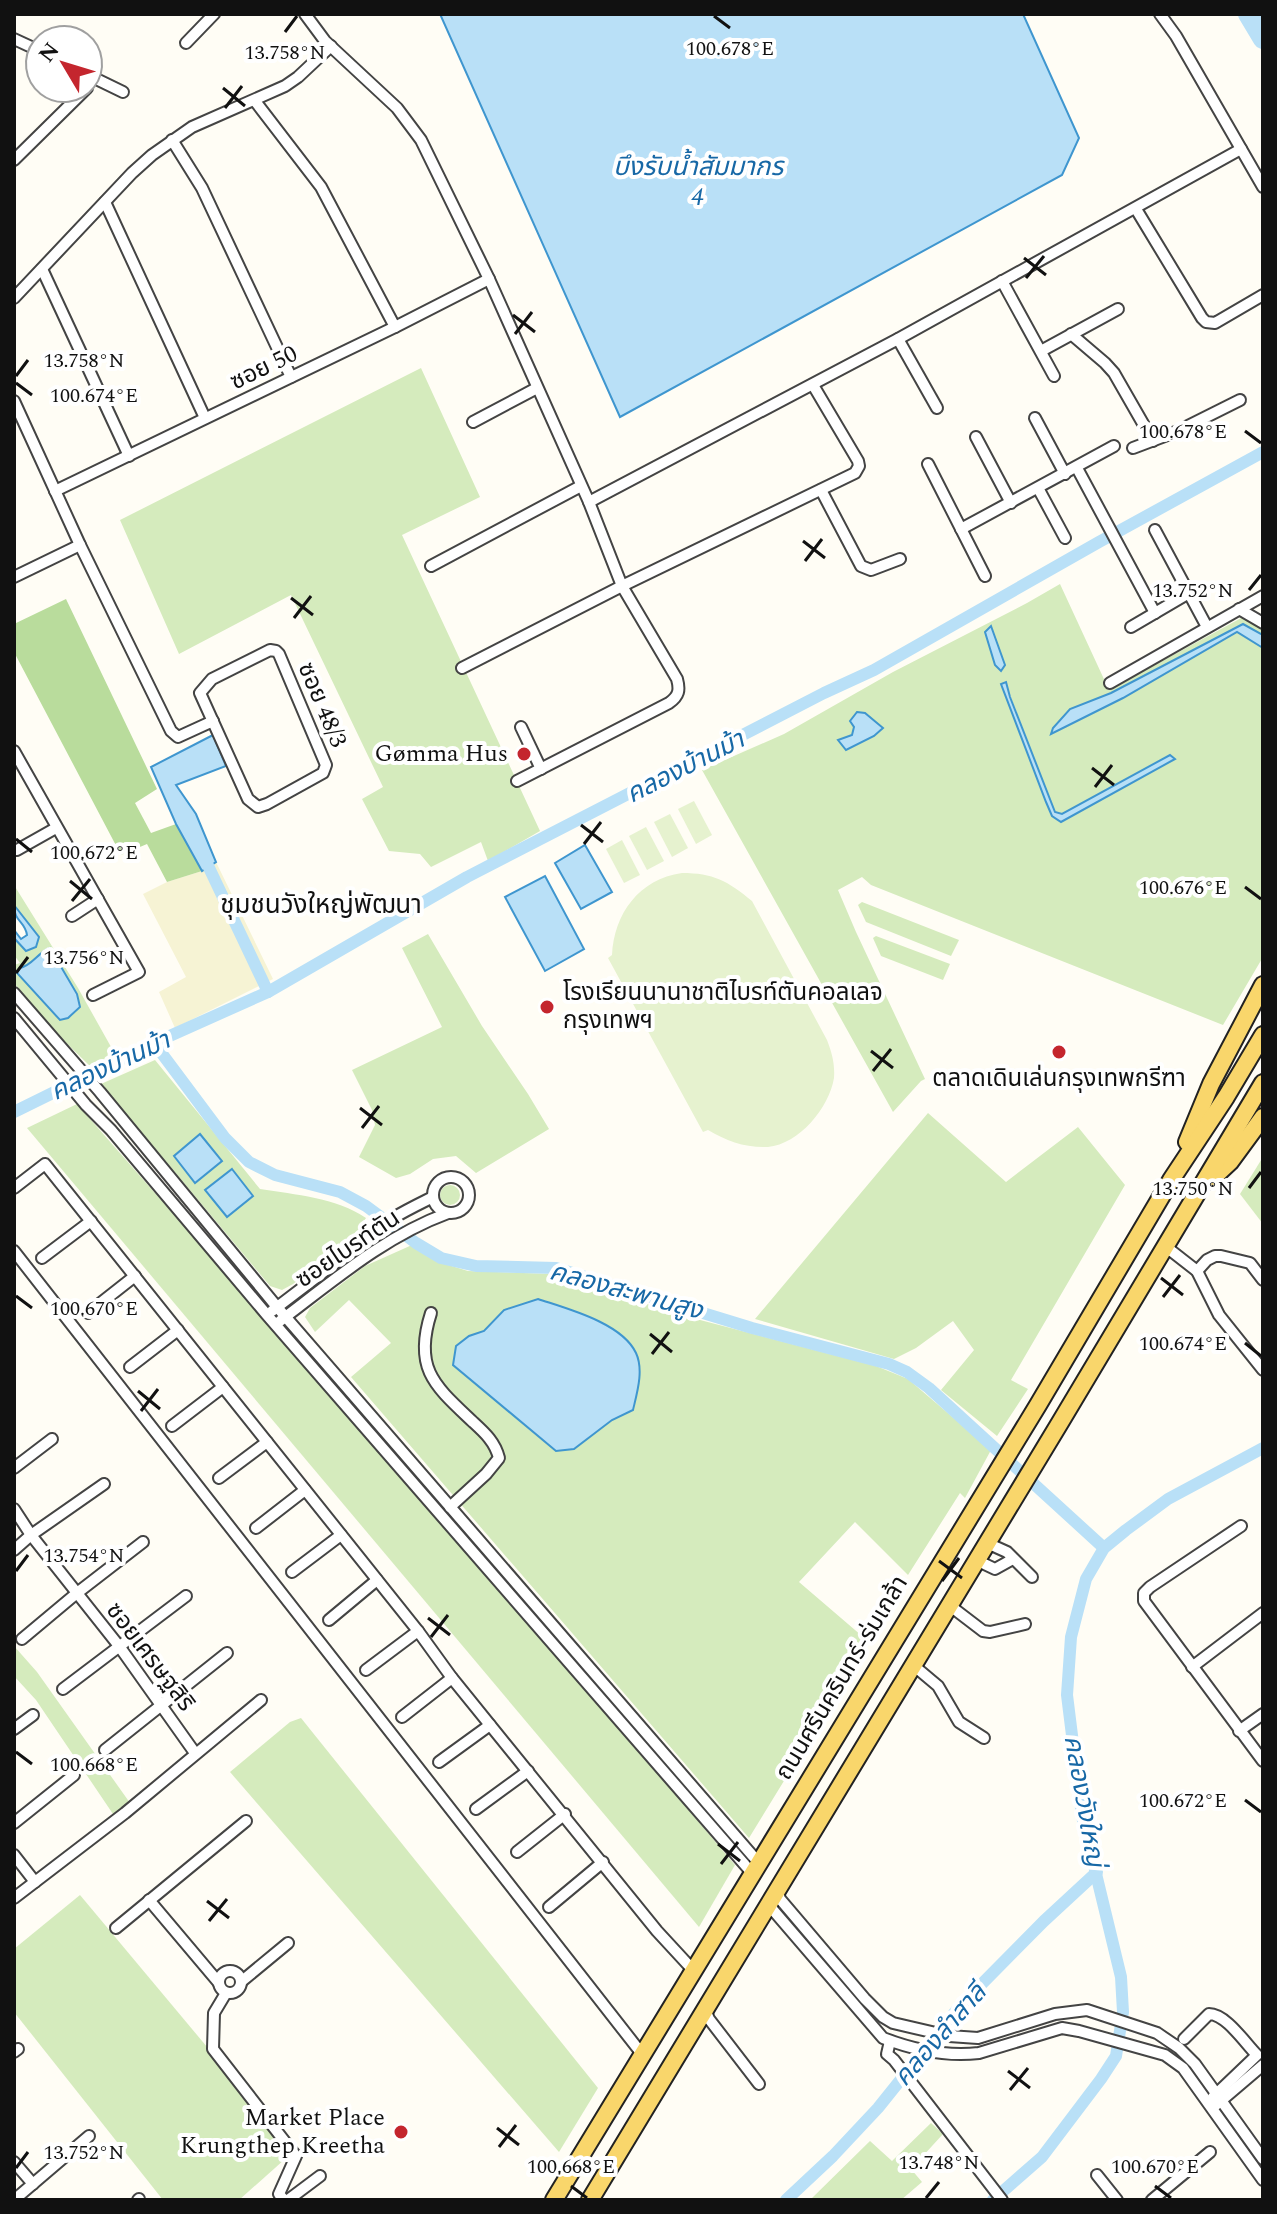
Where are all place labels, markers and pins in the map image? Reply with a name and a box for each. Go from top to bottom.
place label: Gømma Hus [374,736,508,772]
marker: Gømma Hus [515,745,533,763]
place label: โรงเรียนนานาชาติไบรท์ตันคอลเลจ กรุงเทพฯ [563,975,883,1039]
marker: โรงเรียนนานาชาติไบรท์ตันคอลเลจ กรุงเทพฯ [538,998,556,1016]
marker: ตลาดเดินเล่นกรุงเทพกรีฑา [1050,1043,1068,1061]
place label: ตลาดเดินเล่นกรุงเทพกรีฑา [932,1061,1186,1097]
place label: Market Place Krungthep Kreetha [180,2100,385,2164]
marker: Market Place Krungthep Kreetha [392,2123,410,2141]

